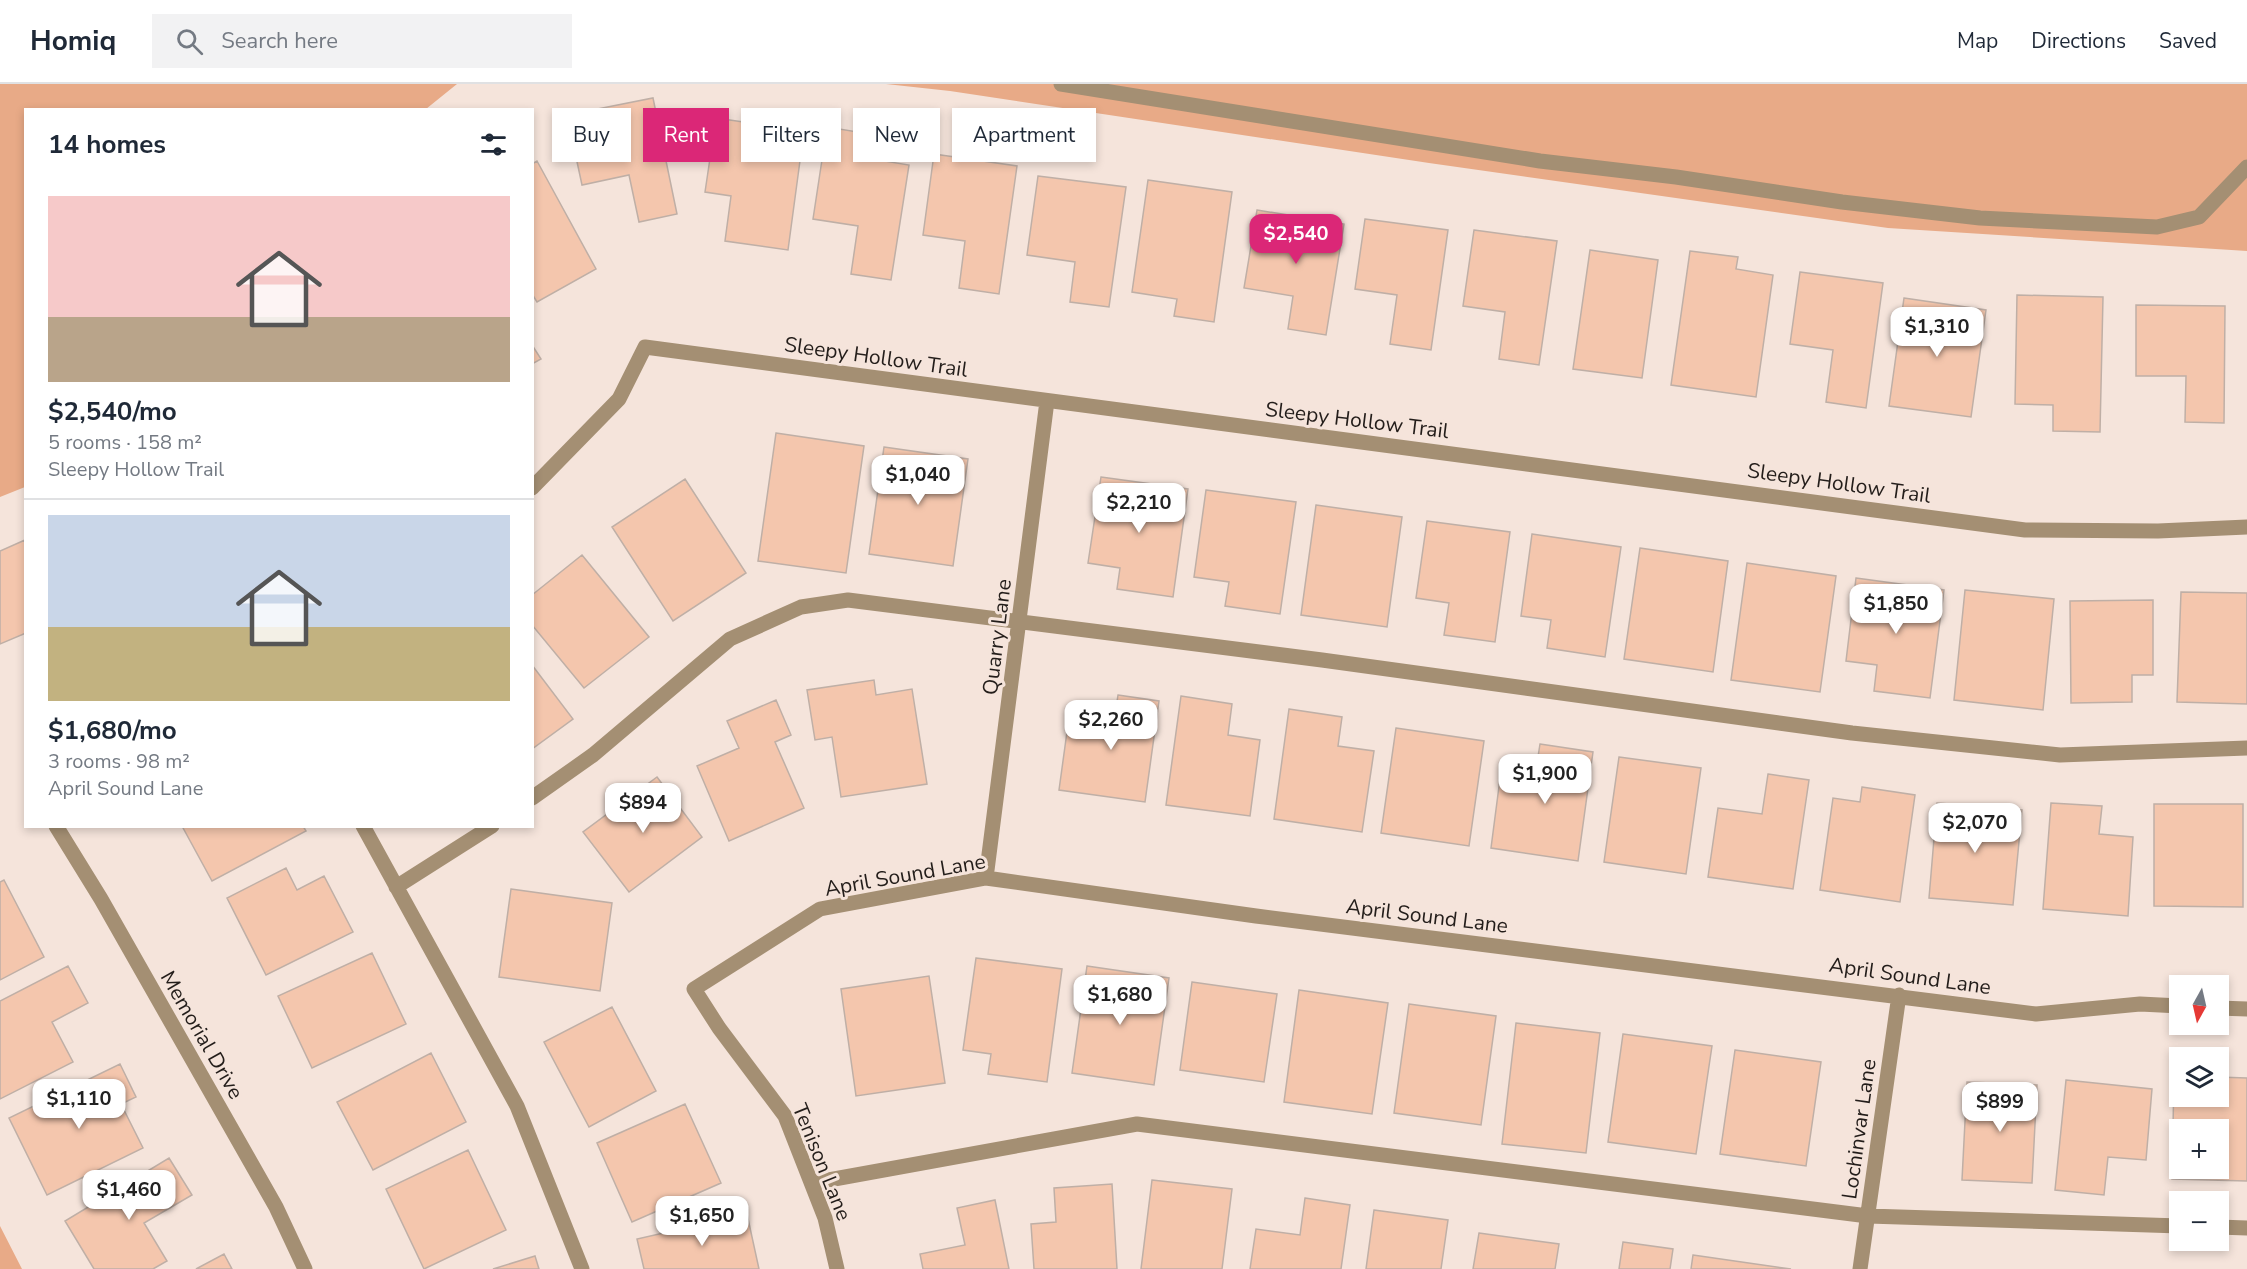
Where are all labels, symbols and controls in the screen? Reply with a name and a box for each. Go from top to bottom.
search box [152,14,572,68]
text: Homiq [30,22,116,60]
icon: search [173,25,206,58]
text: Search here [221,26,338,56]
text: Map [1957,27,1998,55]
text: Directions [2031,27,2126,55]
text: Saved [2159,27,2217,55]
chip: Buy [552,108,631,162]
chip: Rent [643,108,729,162]
chip: Filters [741,108,841,162]
chip: New [853,108,940,162]
chip: Apartment [952,108,1096,162]
text: 14 homes [48,127,166,162]
icon: filters [477,128,510,161]
pin: $2,540 [1247,214,1345,265]
text: $2,540 [1264,220,1328,247]
icon: home [225,235,333,343]
pin: $1,310 [1888,307,1986,358]
text: $1,310 [1905,313,1969,340]
street label: Sleepy Hollow Trail [783,330,970,384]
text: $2,540/mo [48,394,177,429]
street label: Sleepy Hollow Trail [1264,395,1451,445]
text: 5 rooms · 158 m² [48,429,202,456]
pin: $1,040 [869,455,967,506]
text: Sleepy Hollow Trail [48,456,224,483]
street label: Sleepy Hollow Trail [1746,456,1933,510]
text: $1,040 [886,461,950,488]
pin: $2,210 [1090,483,1188,534]
text: $2,210 [1107,489,1171,516]
icon: home [225,554,333,662]
street label: Quarry Lane [976,577,1018,697]
pin: $1,850 [1847,584,1945,635]
text: $1,850 [1864,590,1928,617]
pin: $2,260 [1062,700,1160,751]
text: $2,260 [1079,706,1143,733]
text: $1,680/mo [48,713,177,748]
text: 3 rooms · 98 m² [48,748,190,775]
pin: $1,900 [1496,754,1594,805]
text: $1,900 [1513,760,1577,787]
text: April Sound Lane [48,775,203,802]
pin: $894 [607,783,679,834]
text: $894 [619,789,667,816]
pin: $2,070 [1926,803,2024,854]
text: $2,070 [1943,809,2007,836]
street label: April Sound Lane [822,847,988,903]
street label: April Sound Lane [1344,892,1510,940]
street label: April Sound Lane [1827,951,1993,1001]
street label: Memorial Drive [154,966,250,1104]
pin: $1,680 [1071,975,1169,1026]
north arrow [2169,975,2229,1035]
map controls [2169,975,2229,1251]
text: $1,680 [1088,981,1152,1008]
button: layers [2169,1047,2229,1107]
street label: Lochinvar Lane [1835,1057,1883,1201]
pin: $1,110 [30,1079,128,1130]
pin: $899 [1964,1082,2036,1133]
text: $1,110 [47,1085,111,1112]
text: $899 [1976,1088,2024,1115]
street label: Tenison Lane [786,1099,858,1225]
button: + [2169,1119,2229,1179]
pin: $1,460 [80,1170,178,1221]
text: $1,460 [97,1176,161,1203]
button: − [2169,1191,2229,1251]
pin: $1,650 [653,1196,751,1247]
text: $1,650 [670,1202,734,1229]

